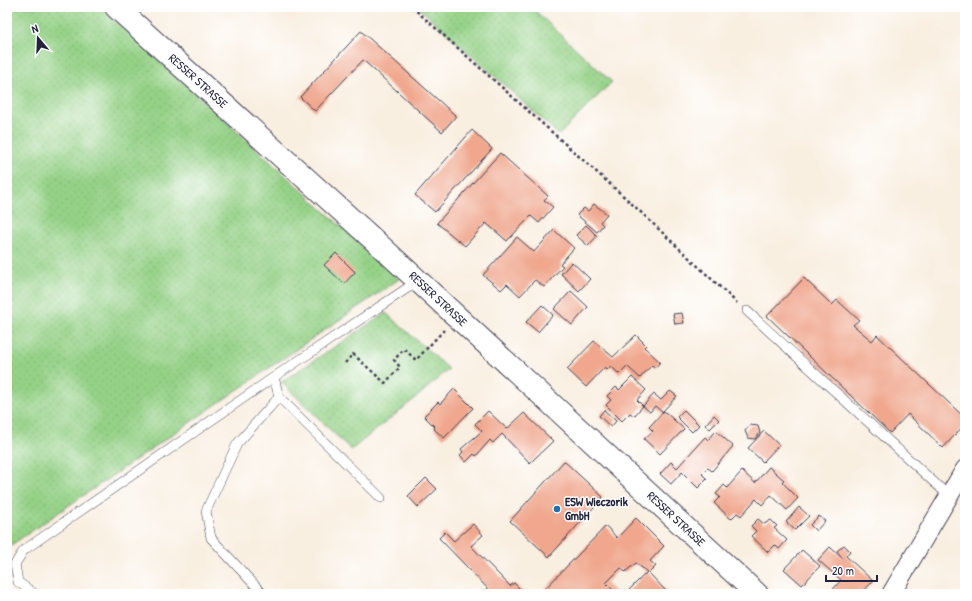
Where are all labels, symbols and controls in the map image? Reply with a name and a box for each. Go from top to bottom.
north arrow [18,18,58,58]
text: N [30,21,40,36]
street label: RESSER STRASSE [165,50,232,112]
street label: RESSER STRASSE [405,267,472,331]
street label: RESSER STRASSE [643,487,710,551]
place label: ESW Wieczorik GmbH [565,493,628,524]
marker: ESW Wieczorik GmbH [552,504,562,514]
scale bar [826,557,877,583]
text: 20 m [832,562,854,579]

